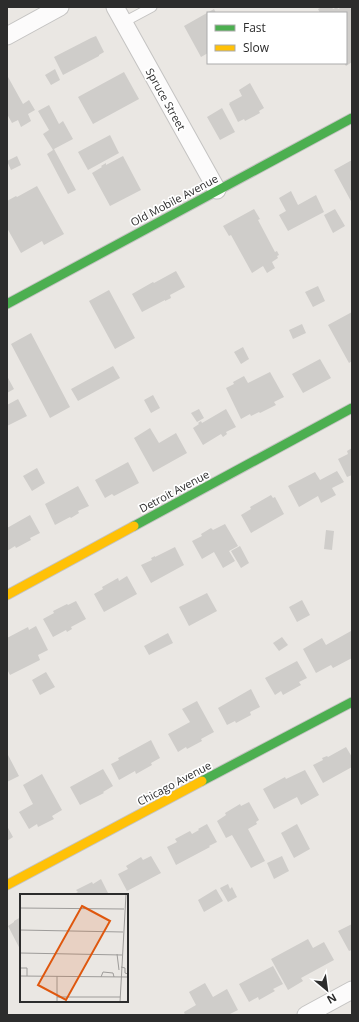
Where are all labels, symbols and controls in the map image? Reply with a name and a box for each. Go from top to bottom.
legend [207,12,347,64]
text: Fast [243,19,266,36]
text: Slow [243,39,270,56]
street label: Spruce Street [143,65,189,133]
street label: Old Mobile Avenue [128,171,220,229]
street label: Detroit Avenue [136,466,212,516]
street label: Chicago Avenue [134,757,214,809]
inset map [20,894,128,1002]
north arrow [307,970,347,1010]
text: N [325,990,340,1008]

